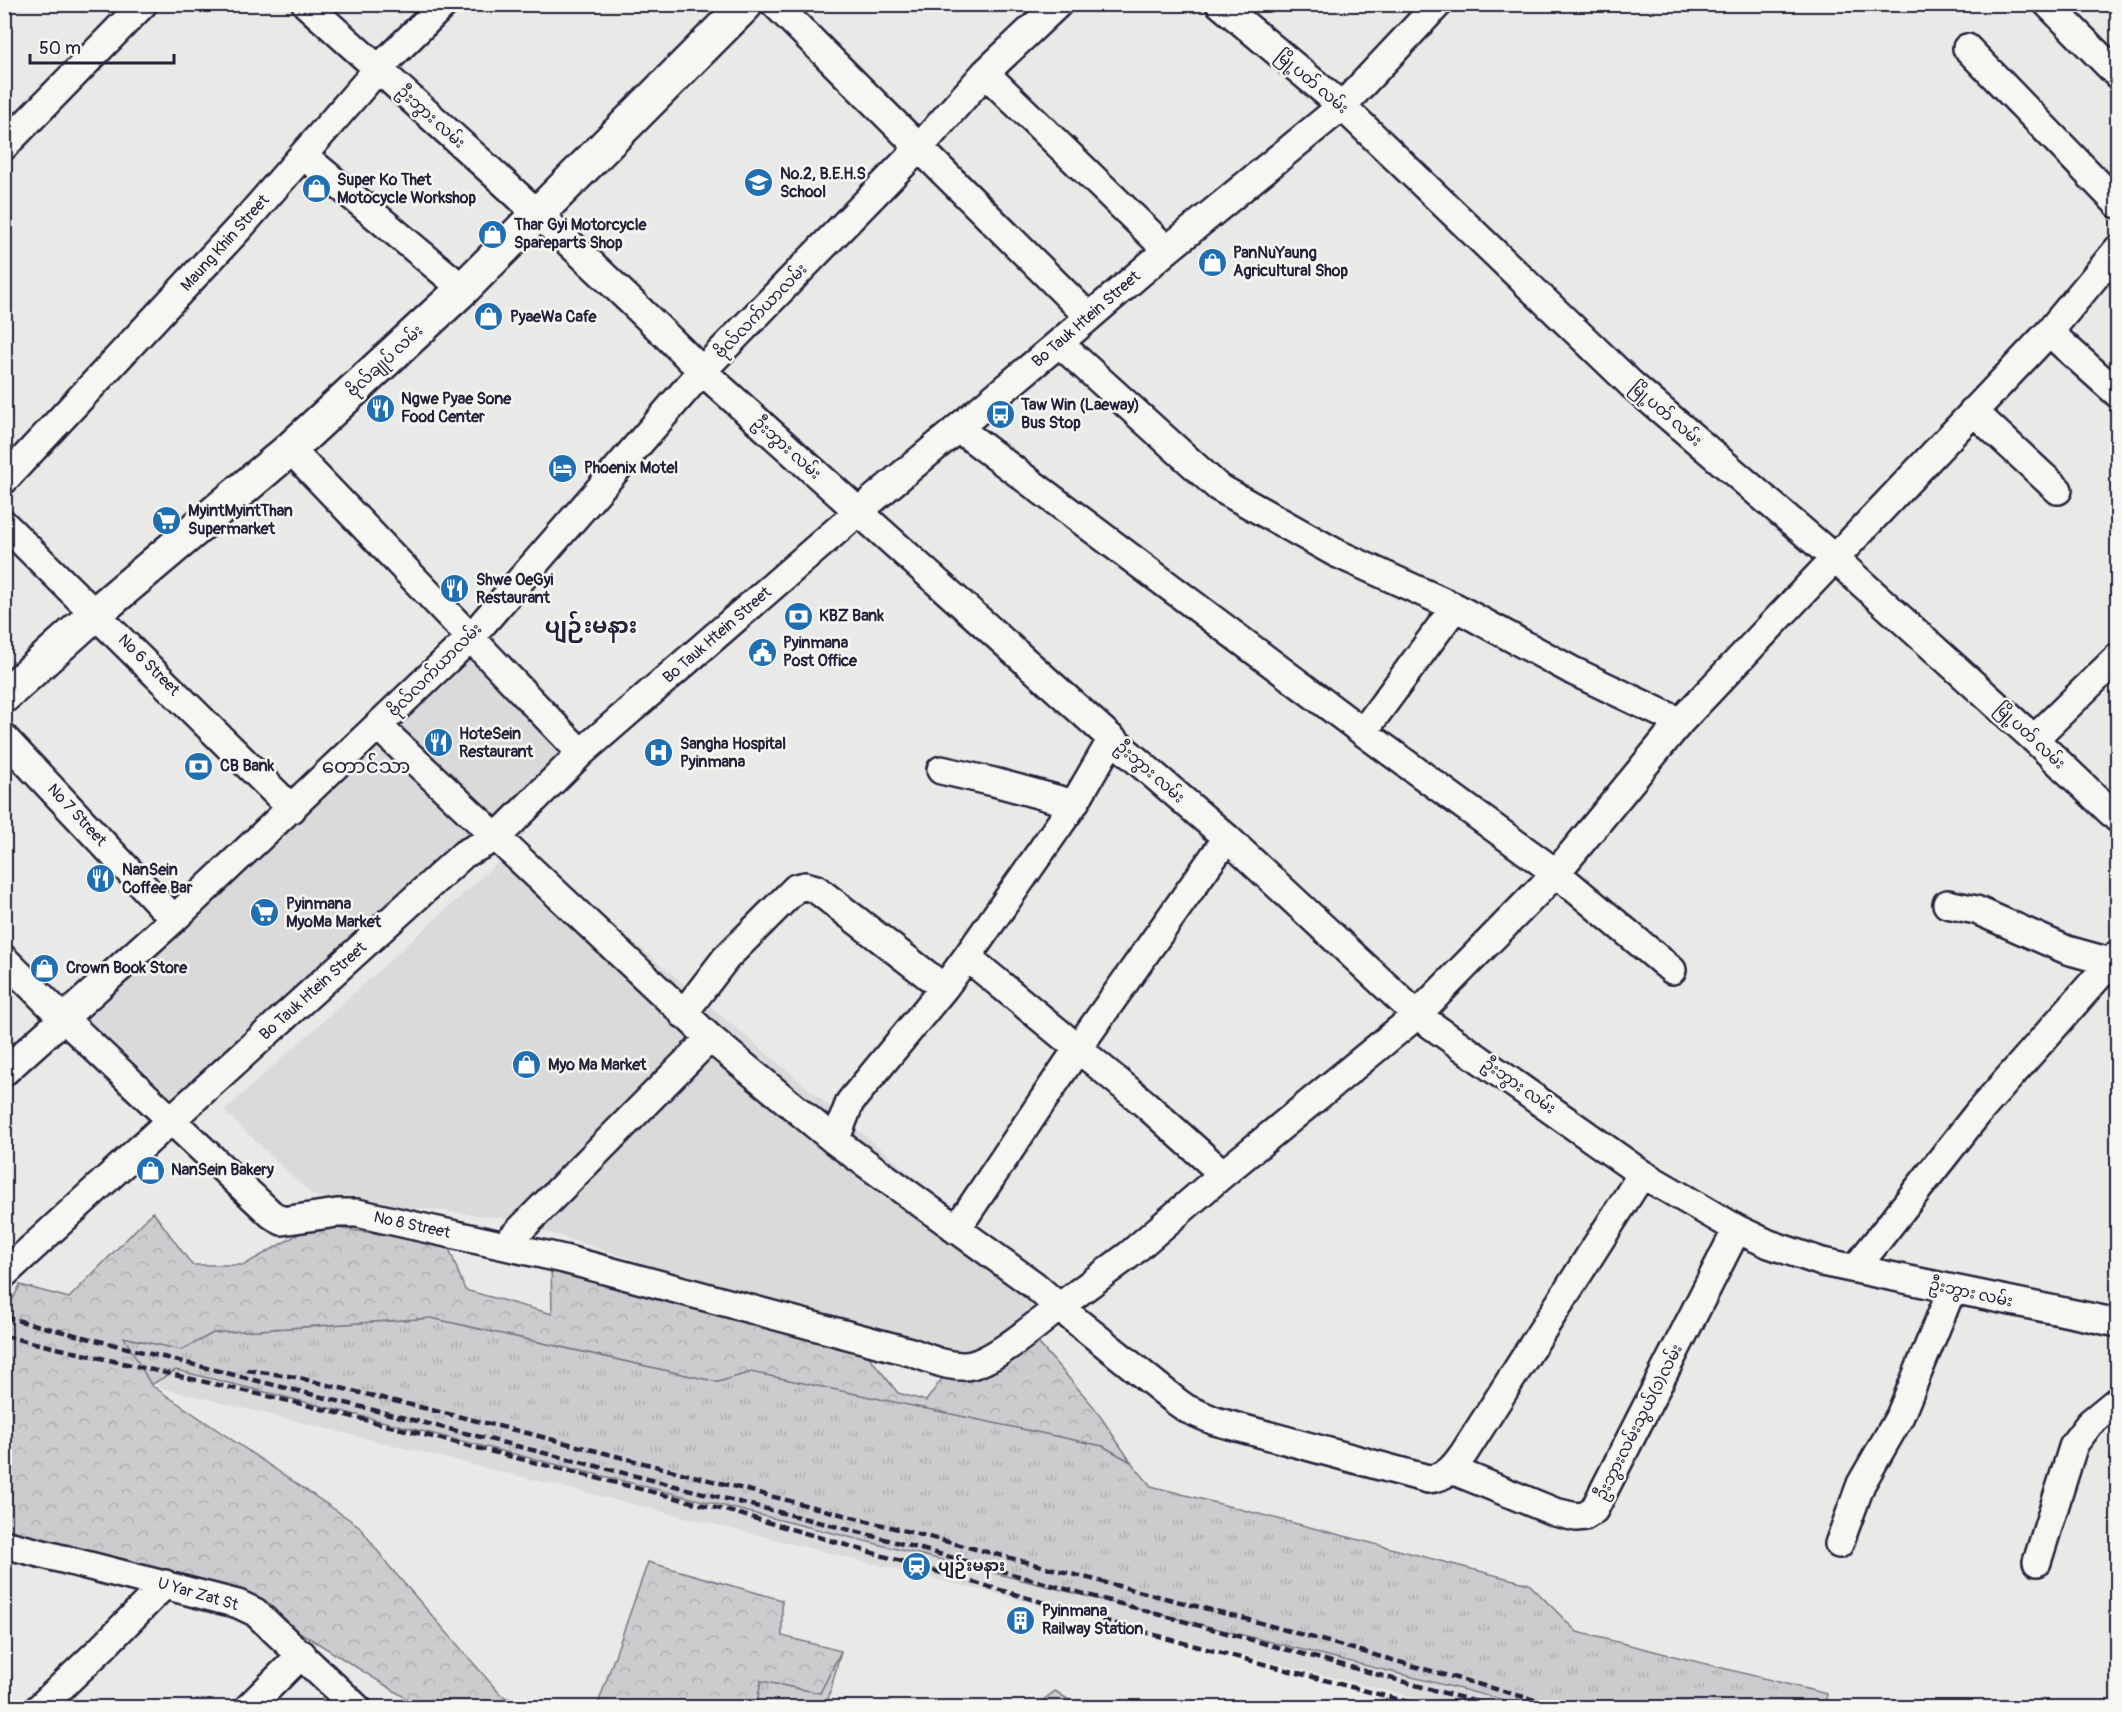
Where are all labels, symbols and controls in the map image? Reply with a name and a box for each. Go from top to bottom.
scale bar [30,27,174,65]
text: 50 m [39,37,81,60]
street label: မြို့ပတ် လမ်း [1270,44,1354,120]
street label: ဦးဘွား လမ်း [391,80,471,155]
place label: No.2, B.E.H.S School [780,164,866,202]
school or university icon: No.2, B.E.H.S School [743,167,775,199]
place label: Super Ko Thet Motocycle Workshop [337,170,476,208]
shop icon: Super Ko Thet Motocycle Workshop [300,173,332,205]
street label: Maung Khin Street [176,190,274,295]
place label: Thar Gyi Motorcycle Spareparts Shop [513,215,648,253]
shop icon: Thar Gyi Motorcycle Spareparts Shop [477,218,509,250]
place label: PanNuYaung Agricultural Shop [1233,243,1348,281]
shop icon: PanNuYaung Agricultural Shop [1196,246,1228,278]
street label: ဗိုလ်လက်ယာလမ်း [709,258,814,366]
street label: Bo Tauk Htein Street [1028,266,1145,372]
shop icon: PyaeWa Cafe [473,301,505,333]
place label: PyaeWa Cafe [510,307,597,327]
street label: ဗိုလ်ချုပ် လမ်း [341,319,430,404]
street label: မြို့ပတ် လမ်း [1624,376,1707,453]
place label: Ngwe Pyae Sone Food Center [401,389,512,427]
restaurant icon: Ngwe Pyae Sone Food Center [364,392,396,424]
place label: Taw Win (Laeway) Bus Stop [1020,395,1140,433]
bus stop icon: Taw Win (Laeway) Bus Stop [984,398,1016,430]
street label: ဦးဘွား လမ်း [747,411,827,486]
hotel icon: Phoenix Motel [547,452,579,484]
place label: Phoenix Motel [584,458,678,478]
place label: MyintMyintThan Supermarket [188,501,293,539]
supermarket icon: MyintMyintThan Supermarket [151,504,183,536]
place label: Shwe OeGyi Restaurant [476,570,553,608]
restaurant icon: Shwe OeGyi Restaurant [439,573,471,605]
street label: Bo Tauk Htein Street [659,582,776,688]
bank icon: KBZ Bank [782,600,814,632]
place label: KBZ Bank [819,606,884,626]
district label: ပျဉ်းမနား [545,610,637,644]
street label: ဗိုလ်လက်ယာလမ်း [382,617,489,724]
street label: No 6 Street [114,630,184,700]
place label: Pyinmana Post Office [783,633,858,671]
public building icon: Pyinmana Post Office [746,636,778,668]
street label: မြို့ပတ် လမ်း [1989,697,2071,776]
place label: HoteSein Restaurant [459,724,533,762]
restaurant icon: HoteSein Restaurant [422,727,454,759]
place label: Sangha Hospital Pyinmana [680,734,786,772]
street label: ဦးဘွား လမ်း [1109,735,1190,810]
hospital icon: Sangha Hospital Pyinmana [643,737,675,769]
bank icon: CB Bank [183,750,215,782]
district label: တောင်သာ [322,752,410,779]
place label: CB Bank [220,756,274,776]
street label: No 7 Street [43,780,111,851]
place label: NanSein Coffee Bar [122,860,193,898]
restaurant icon: NanSein Coffee Bar [85,863,117,895]
place label: Pyinmana MyoMa Market [286,894,382,932]
supermarket icon: Pyinmana MyoMa Market [249,897,281,929]
street label: Bo Tauk Htein Street [255,937,371,1044]
shop icon: Crown Book Store [29,952,61,984]
place label: Crown Book Store [66,958,188,978]
shop icon: Myo Ma Market [511,1049,543,1081]
street label: ဦးဘွား လမ်း [1477,1052,1561,1121]
place label: Myo Ma Market [548,1055,647,1075]
shop icon: NanSein Bakery [134,1154,166,1186]
place label: NanSein Bakery [171,1160,274,1180]
street label: No 8 Street [372,1207,453,1243]
street label: ဦးဘွား လမ်း [1927,1272,2015,1315]
street label: ဦးဘွားလမ်းသွယ်(၁)လမ်း [1589,1340,1690,1505]
station icon: ပျဉ်းမနား [901,1550,933,1582]
place label: ပျဉ်းမနား [938,1554,1005,1579]
street label: U Yar Zat St [155,1573,241,1615]
place label: Pyinmana Railway Station [1042,1601,1143,1639]
building icon: Pyinmana Railway Station [1005,1604,1037,1636]

